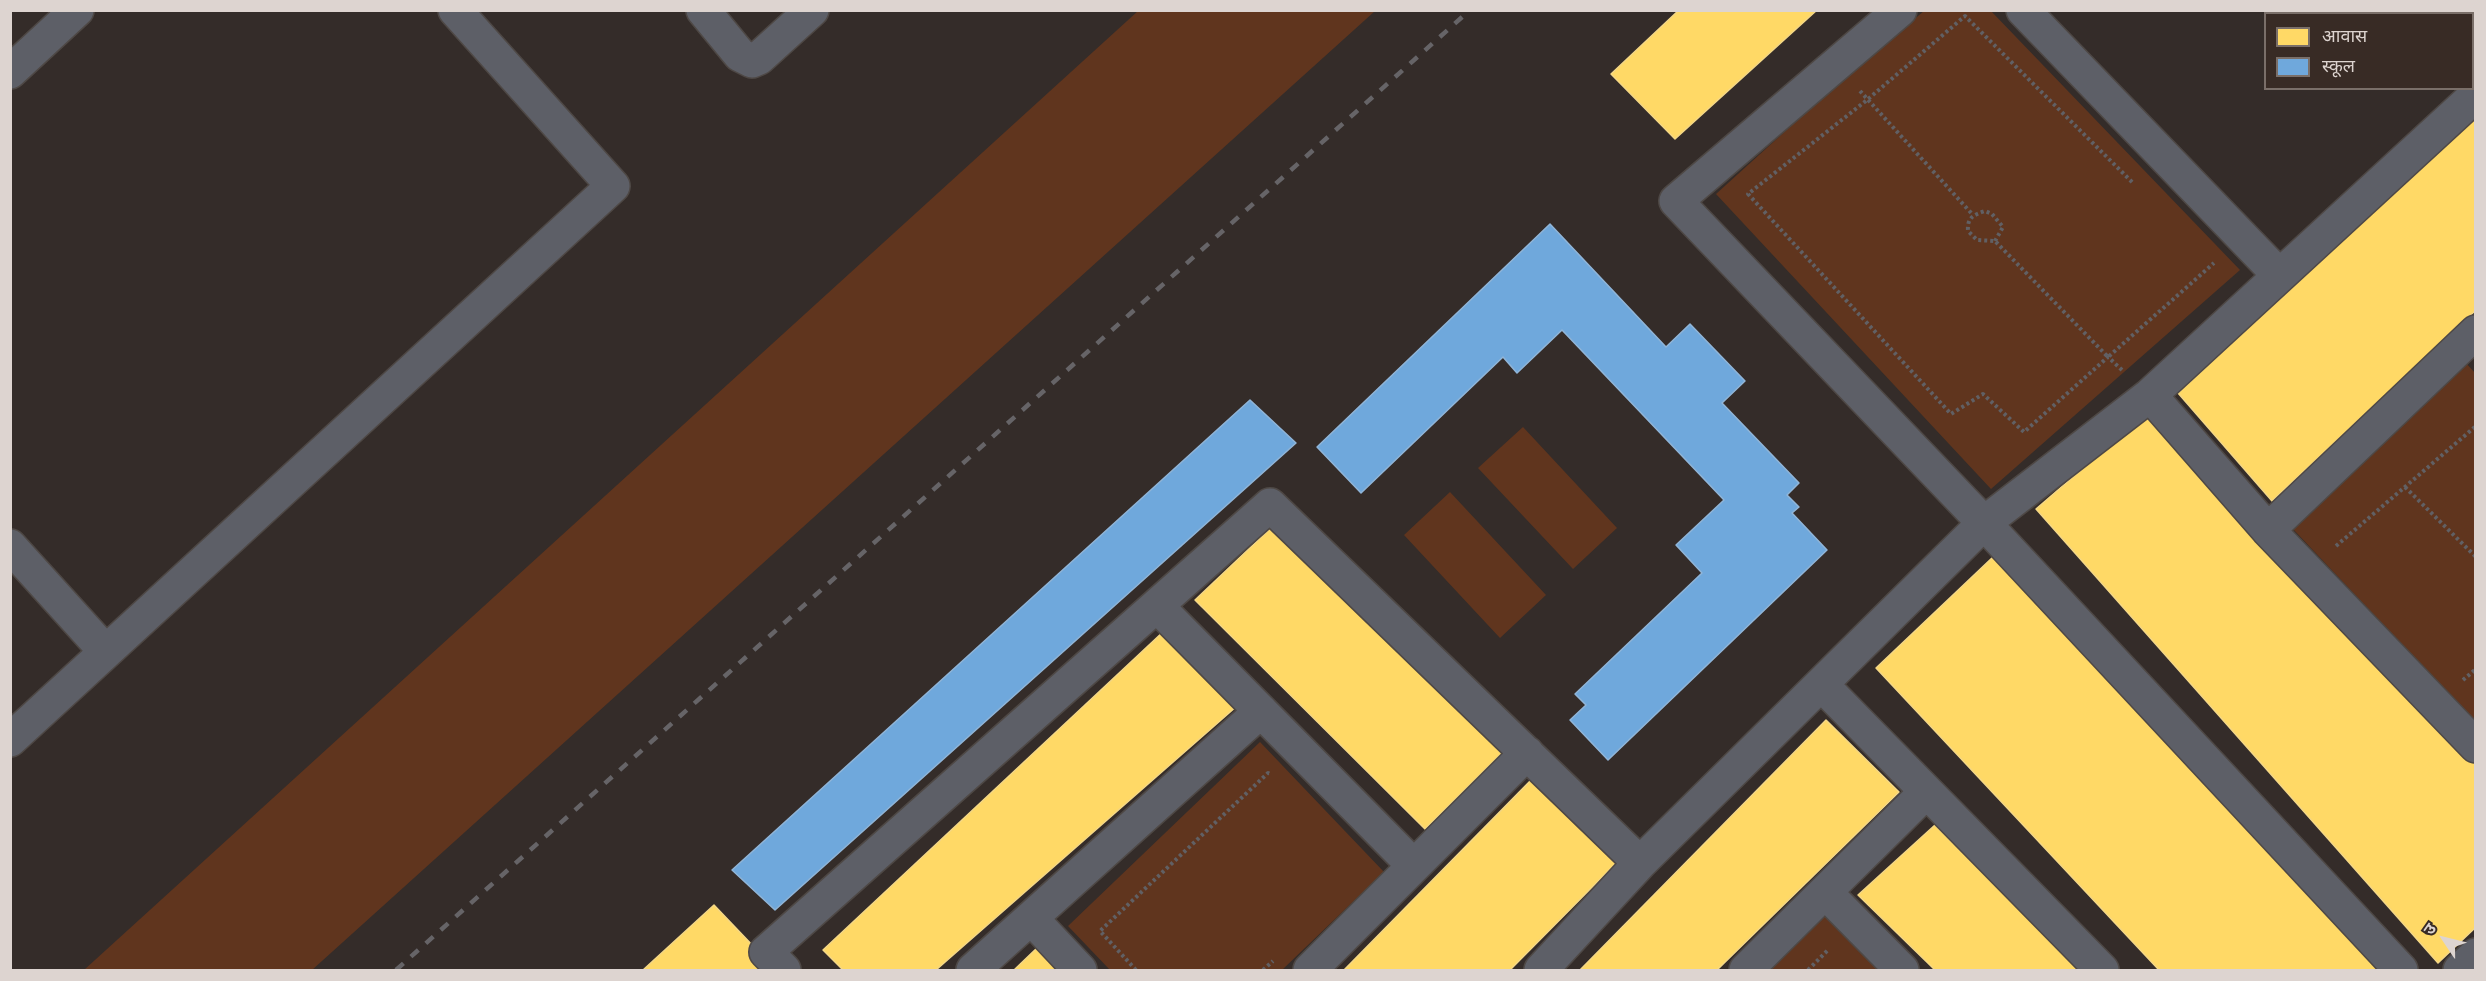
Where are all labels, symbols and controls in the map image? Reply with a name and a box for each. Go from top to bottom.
legend [2264,12,2474,90]
text: आवास [2322,25,2367,46]
text: स्कूल [2322,55,2355,76]
north arrow [2414,909,2474,969]
text: उ [2418,919,2440,938]

